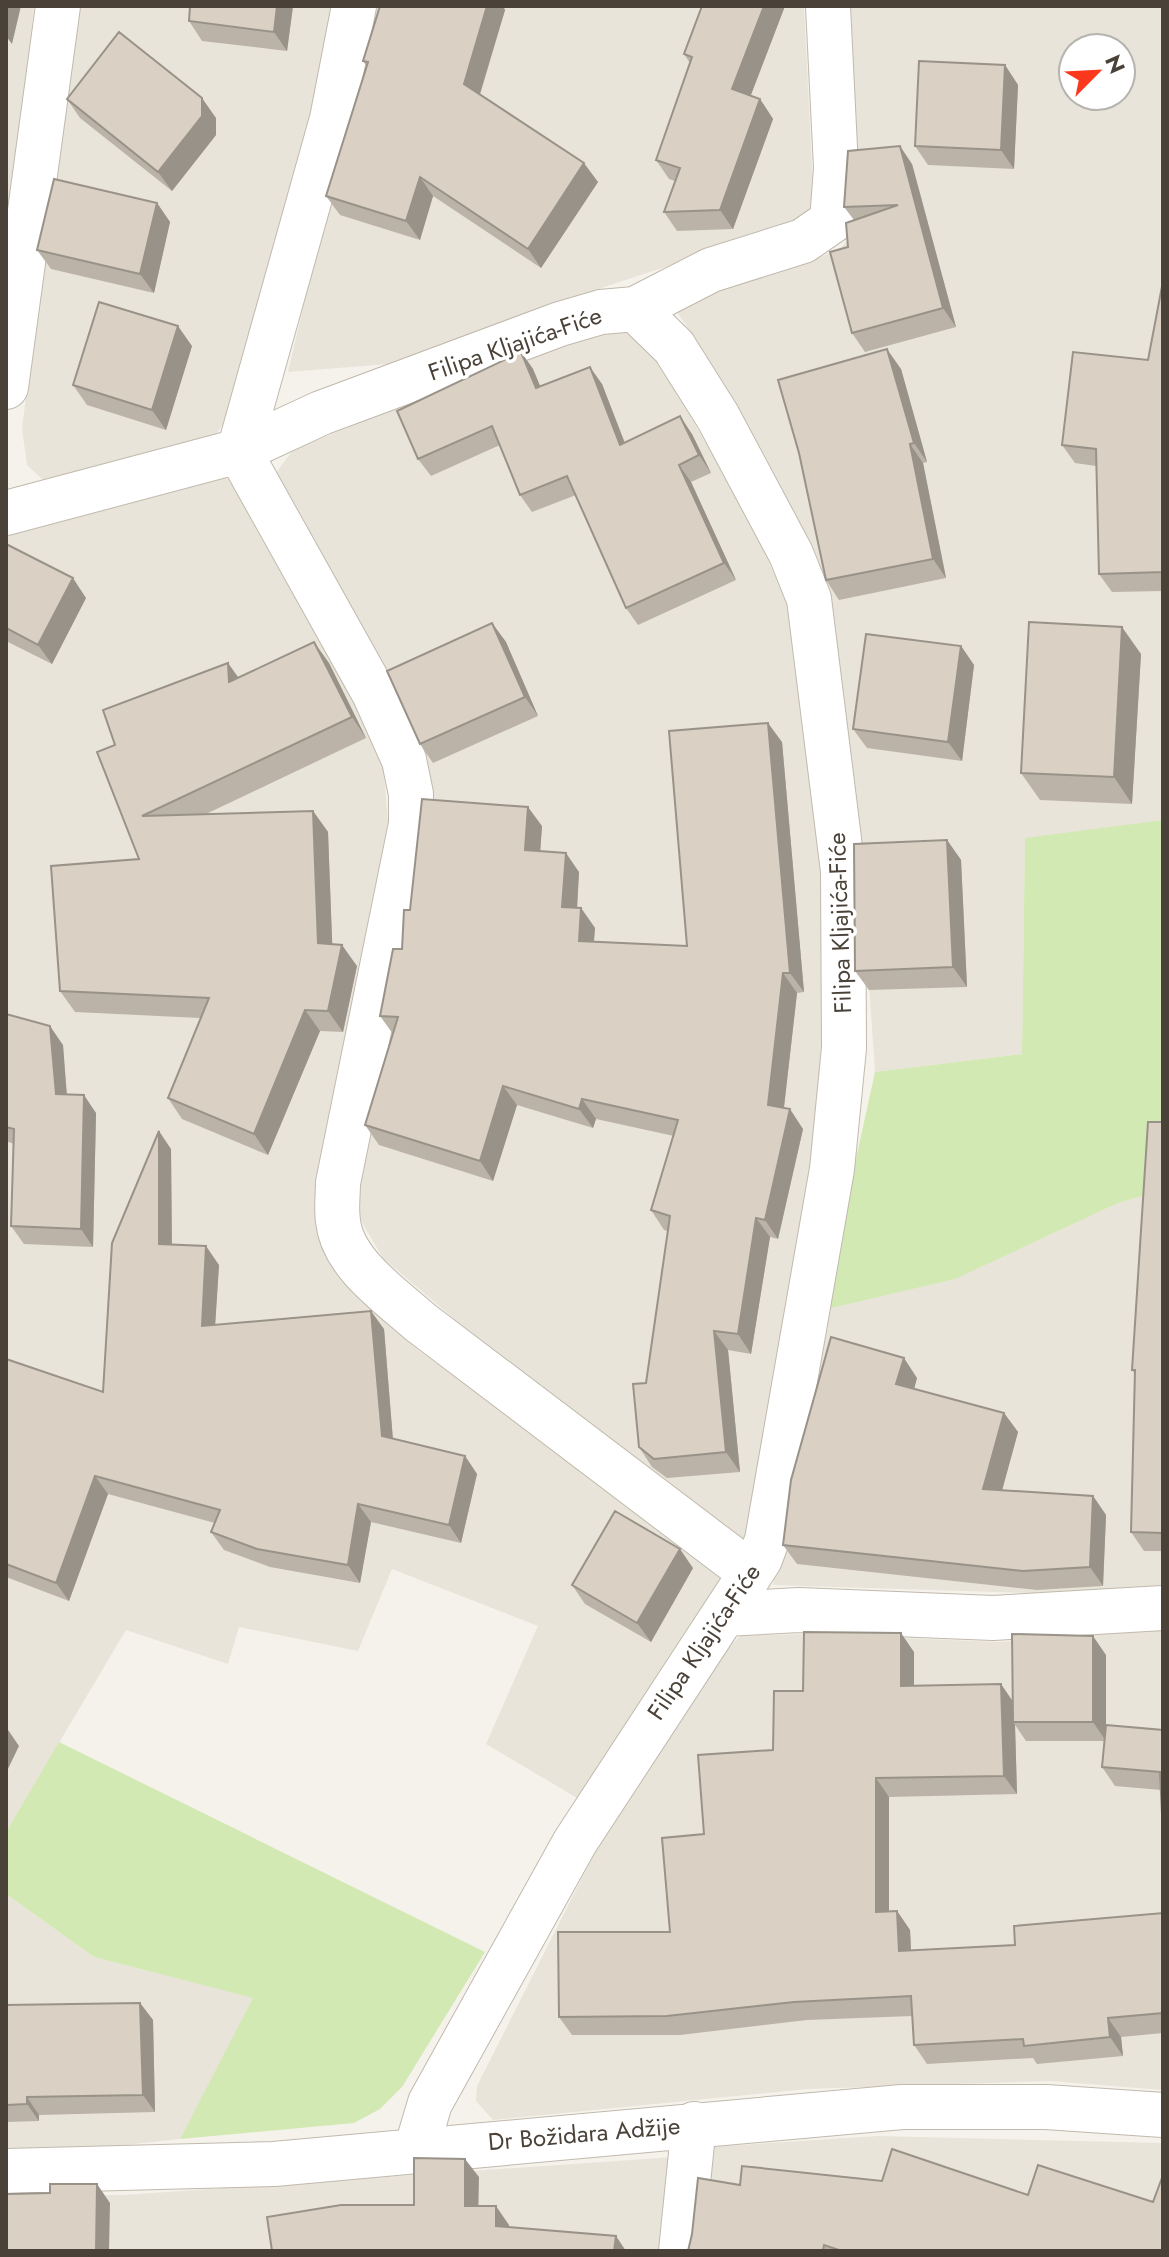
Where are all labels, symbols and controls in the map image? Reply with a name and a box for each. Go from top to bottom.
north arrow [1057,32,1137,112]
text: N [1097,49,1133,78]
street label: Filipa Kljajića-Fiće [423,297,606,390]
street label: Filipa Kljajića-Fiće [819,832,860,1014]
street label: Filipa Kljajića-Fiće [638,1557,769,1727]
street label: Dr Božidara Adžije [486,2108,682,2159]

